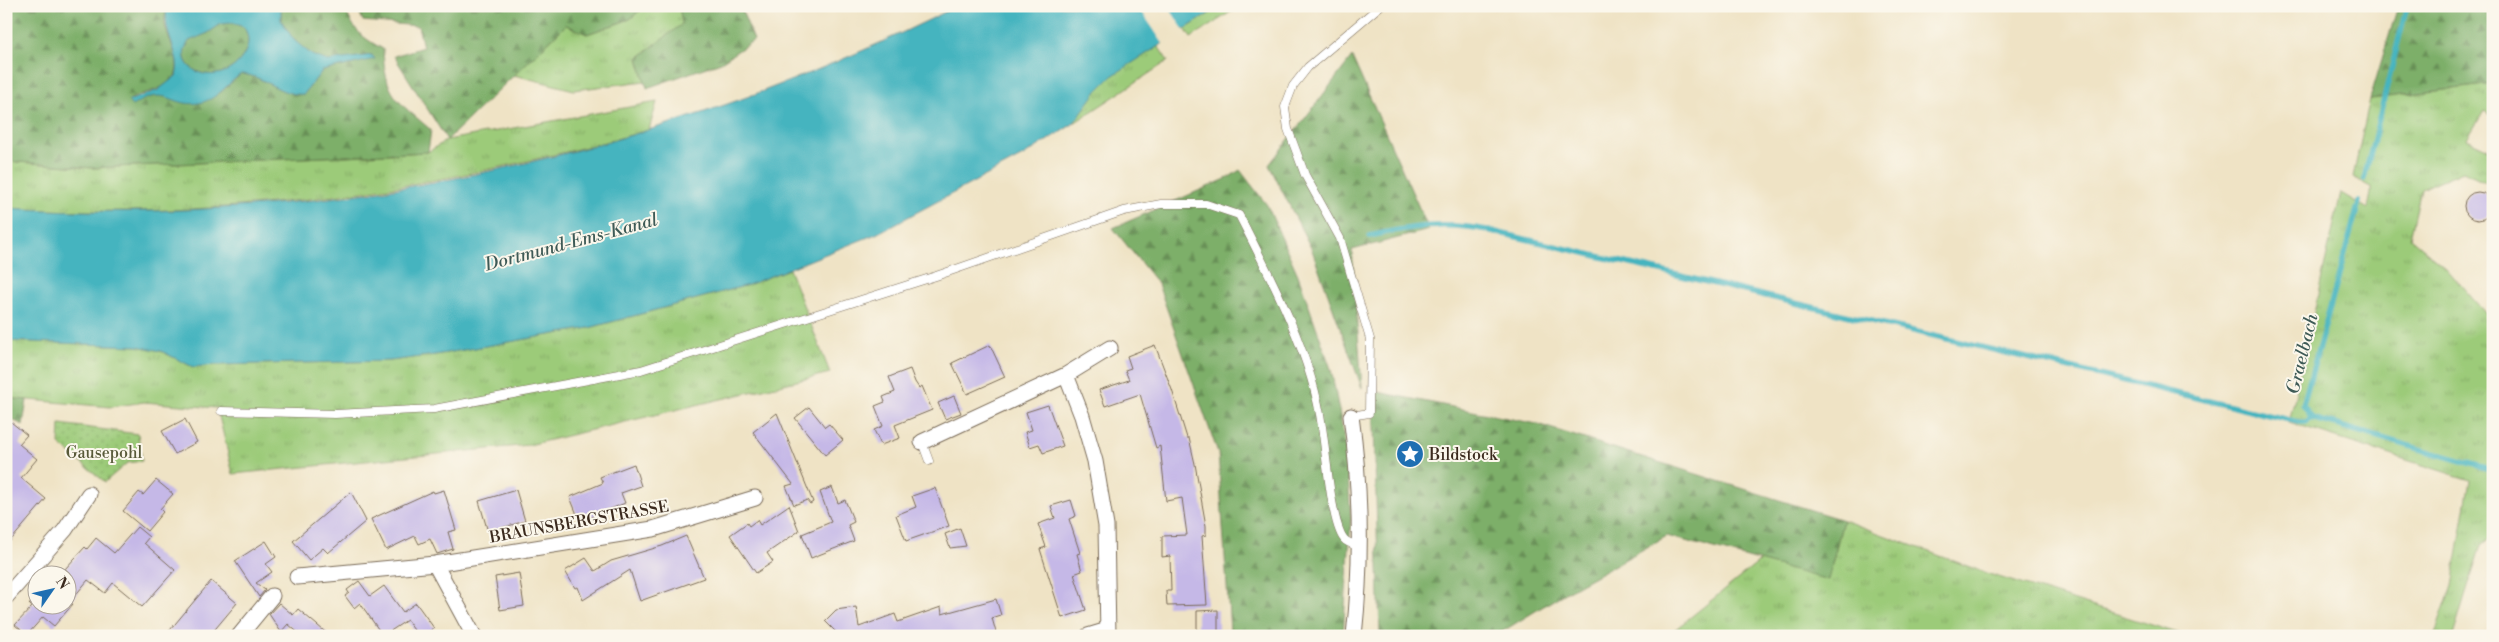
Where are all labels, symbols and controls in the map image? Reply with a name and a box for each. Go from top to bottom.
water label: Dortmund-Ems-Kanal [481,208,660,277]
water label: Graelbach [2281,310,2324,397]
place icon: Bildstock [1395,439,1425,469]
park label: Gausepohl [66,443,143,463]
place label: Bildstock [1428,445,1499,465]
street label: BRAUNSBERGSTRASSE [487,496,670,548]
north arrow [28,564,78,614]
text: N [51,574,73,593]

